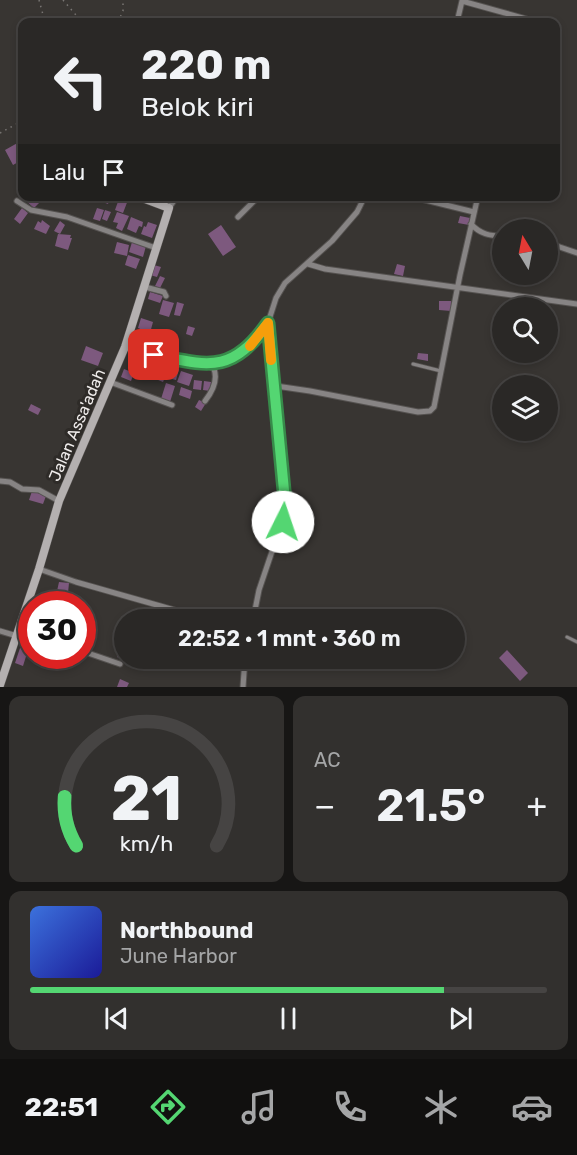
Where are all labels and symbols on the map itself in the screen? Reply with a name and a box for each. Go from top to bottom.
north arrow [492,219,558,285]
pin [128,329,179,380]
street label: Jalan Assa'adah [45,366,109,484]
position arrow [251,490,315,554]
speed limit sign: 30 [18,591,96,669]

